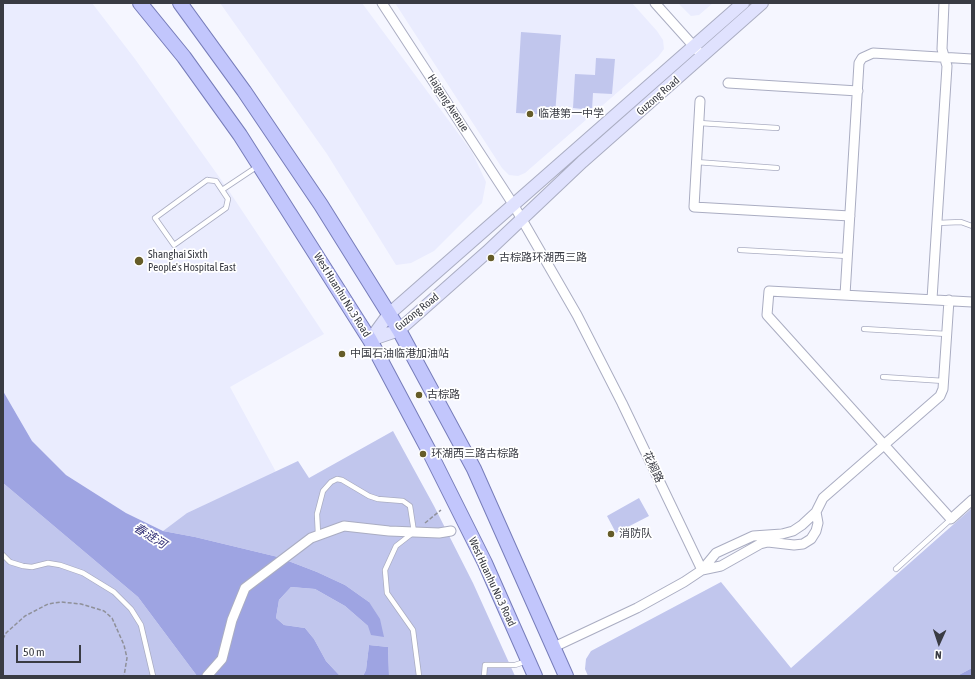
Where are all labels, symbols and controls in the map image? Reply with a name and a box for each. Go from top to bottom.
street label: Haigang Avenue [425,72,471,134]
street label: Guzong Road [634,74,682,118]
place label: 临港第一中学 [538,107,604,121]
marker: 临港第一中学 [525,109,535,119]
place label: Shanghai Sixth People's Hospital East [148,248,236,274]
street label: West Huanhu No.3 Road [311,250,373,340]
place label: 古棕路环湖西三路 [499,251,587,265]
marker: 古棕路环湖西三路 [486,253,496,263]
marker: Shanghai Sixth People's Hospital East [133,255,145,267]
street label: Guzong Road [392,290,442,334]
place label: 中国石油临港加油站 [350,347,449,361]
marker: 中国石油临港加油站 [337,349,347,359]
place label: 古棕路 [427,388,460,402]
marker: 古棕路 [414,390,424,400]
place label: 环湖西三路古棕路 [431,447,519,461]
marker: 环湖西三路古棕路 [418,449,428,459]
street label: 花榈路 [640,449,666,485]
water label: 春涟河 [131,520,169,552]
place label: 消防队 [619,527,652,541]
marker: 消防队 [606,529,616,539]
street label: West Huanhu No.3 Road [466,535,518,629]
north arrow [919,623,959,663]
scale bar [18,637,83,663]
text: 50 m [23,645,45,659]
text: N [935,649,942,661]

